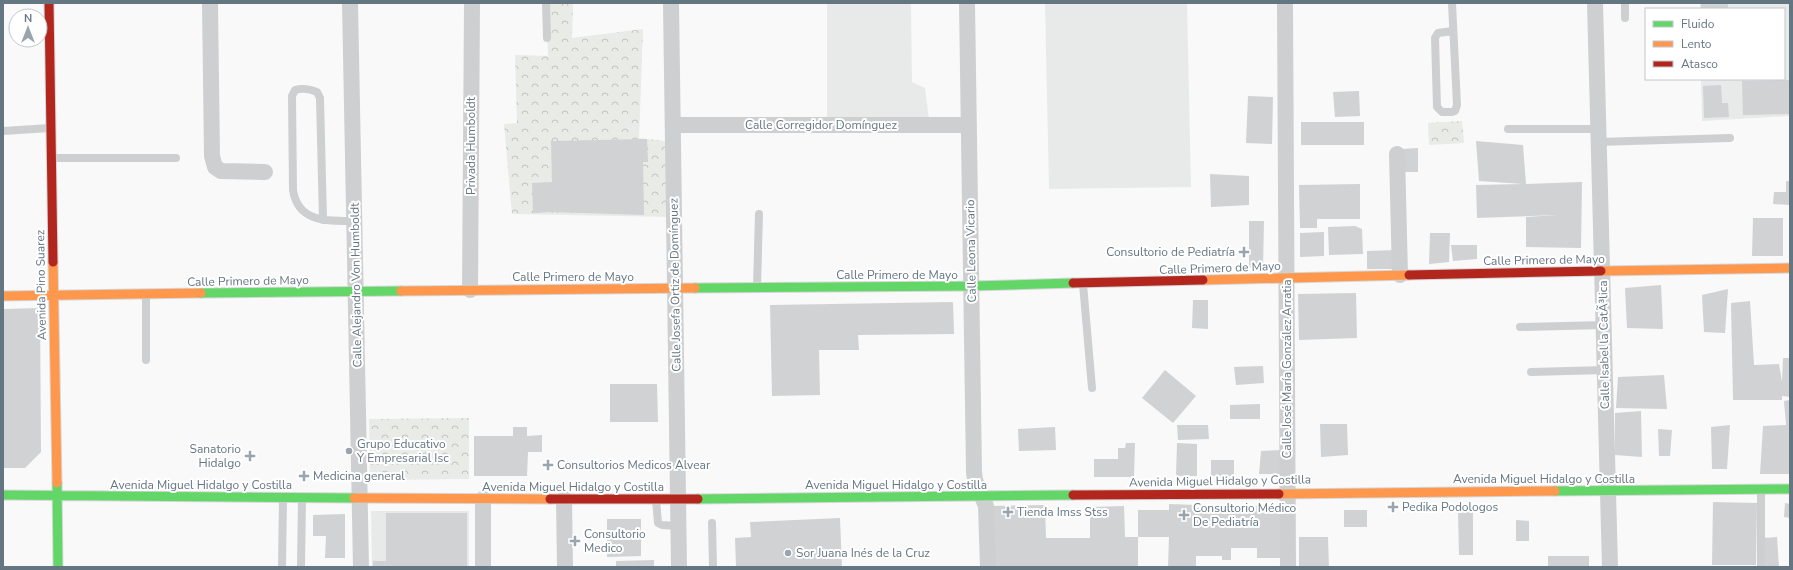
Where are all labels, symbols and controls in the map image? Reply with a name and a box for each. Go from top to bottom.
north arrow [8,8,48,48]
legend [1645,8,1785,80]
text: N [24,11,32,26]
text: Fluido [1681,16,1715,32]
text: Lento [1681,36,1712,52]
text: Atasco [1681,56,1718,72]
street label: Privada Humboldt [463,96,479,195]
street label: Calle Corregidor Domínguez [745,117,897,133]
street label: Calle Josefa Ortiz de Domínguez [665,197,685,372]
street label: Calle Leona Vicario [962,199,980,303]
street label: Calle Alejandro Von Humboldt [347,202,365,368]
street label: Avenida Pino Suarez [32,229,50,340]
place label: Consultorio de Pediatría [1106,244,1235,260]
marker: Consultorio de Pediatría [1238,246,1250,258]
street label: Calle Primero de Mayo [1483,251,1605,269]
street label: Calle Primero de Mayo [1159,258,1281,278]
street label: Calle Primero de Mayo [836,267,958,283]
street label: Calle Primero de Mayo [512,269,634,285]
street label: Calle Primero de Mayo [187,272,309,290]
street label: Calle José María González Arratia [1279,279,1295,459]
street label: Calle Isabel la CatÃ³lica [1595,280,1613,410]
place label: Grupo Educativo Y Empresarial Isc [356,436,449,466]
place label: Sanatorio Hidalgo [190,441,241,471]
marker: Grupo Educativo Y Empresarial Isc [344,446,354,456]
marker: Sanatorio Hidalgo [244,450,256,462]
place label: Consultorios Medicos Alvear [557,457,711,473]
marker: Consultorios Medicos Alvear [542,459,554,471]
place label: Medicina general [313,468,405,484]
marker: Medicina general [298,470,310,482]
street label: Avenida Miguel Hidalgo y Costilla [1129,471,1311,491]
street label: Avenida Miguel Hidalgo y Costilla [1453,471,1635,487]
street label: Avenida Miguel Hidalgo y Costilla [110,477,292,493]
street label: Avenida Miguel Hidalgo y Costilla [805,477,987,493]
street label: Avenida Miguel Hidalgo y Costilla [482,479,664,495]
place label: Pedika Podologos [1402,499,1498,515]
place label: Consultorio Médico De Pediatría [1193,500,1297,530]
marker: Pedika Podologos [1387,501,1399,513]
place label: Tienda Imss Stss [1017,504,1108,520]
marker: Tienda Imss Stss [1002,506,1014,518]
marker: Consultorio Médico De Pediatría [1178,509,1190,521]
place label: Consultorio Medico [584,526,646,556]
marker: Consultorio Medico [569,535,581,547]
place label: Sor Juana Inés de la Cruz [796,545,930,561]
marker: Sor Juana Inés de la Cruz [783,548,793,558]

